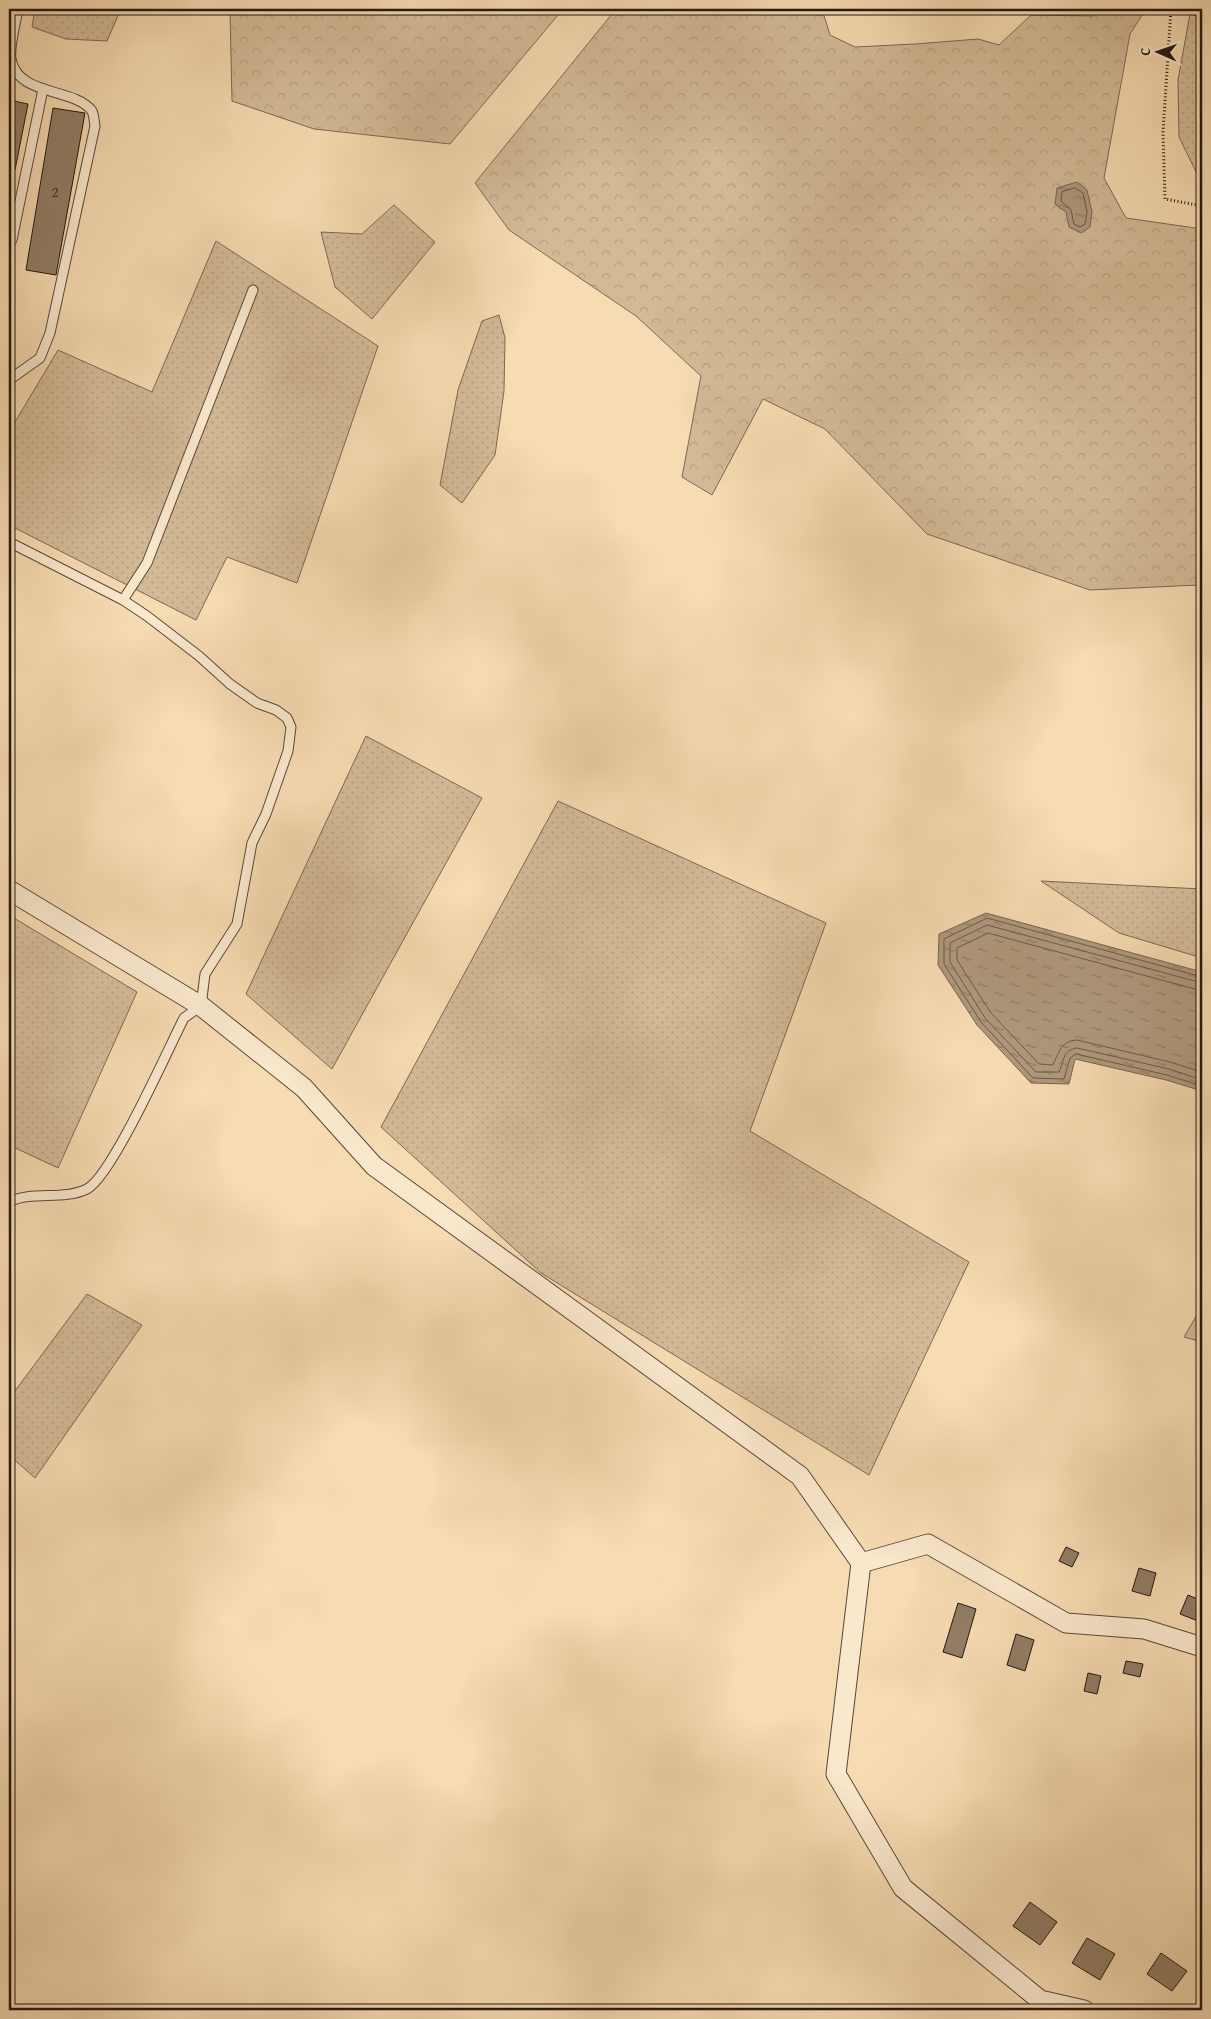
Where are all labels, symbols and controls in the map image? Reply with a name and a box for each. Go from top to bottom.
north arrow [1134,28,1184,78]
text: С [1135,47,1155,56]
house number: 2 [51,181,59,202]

